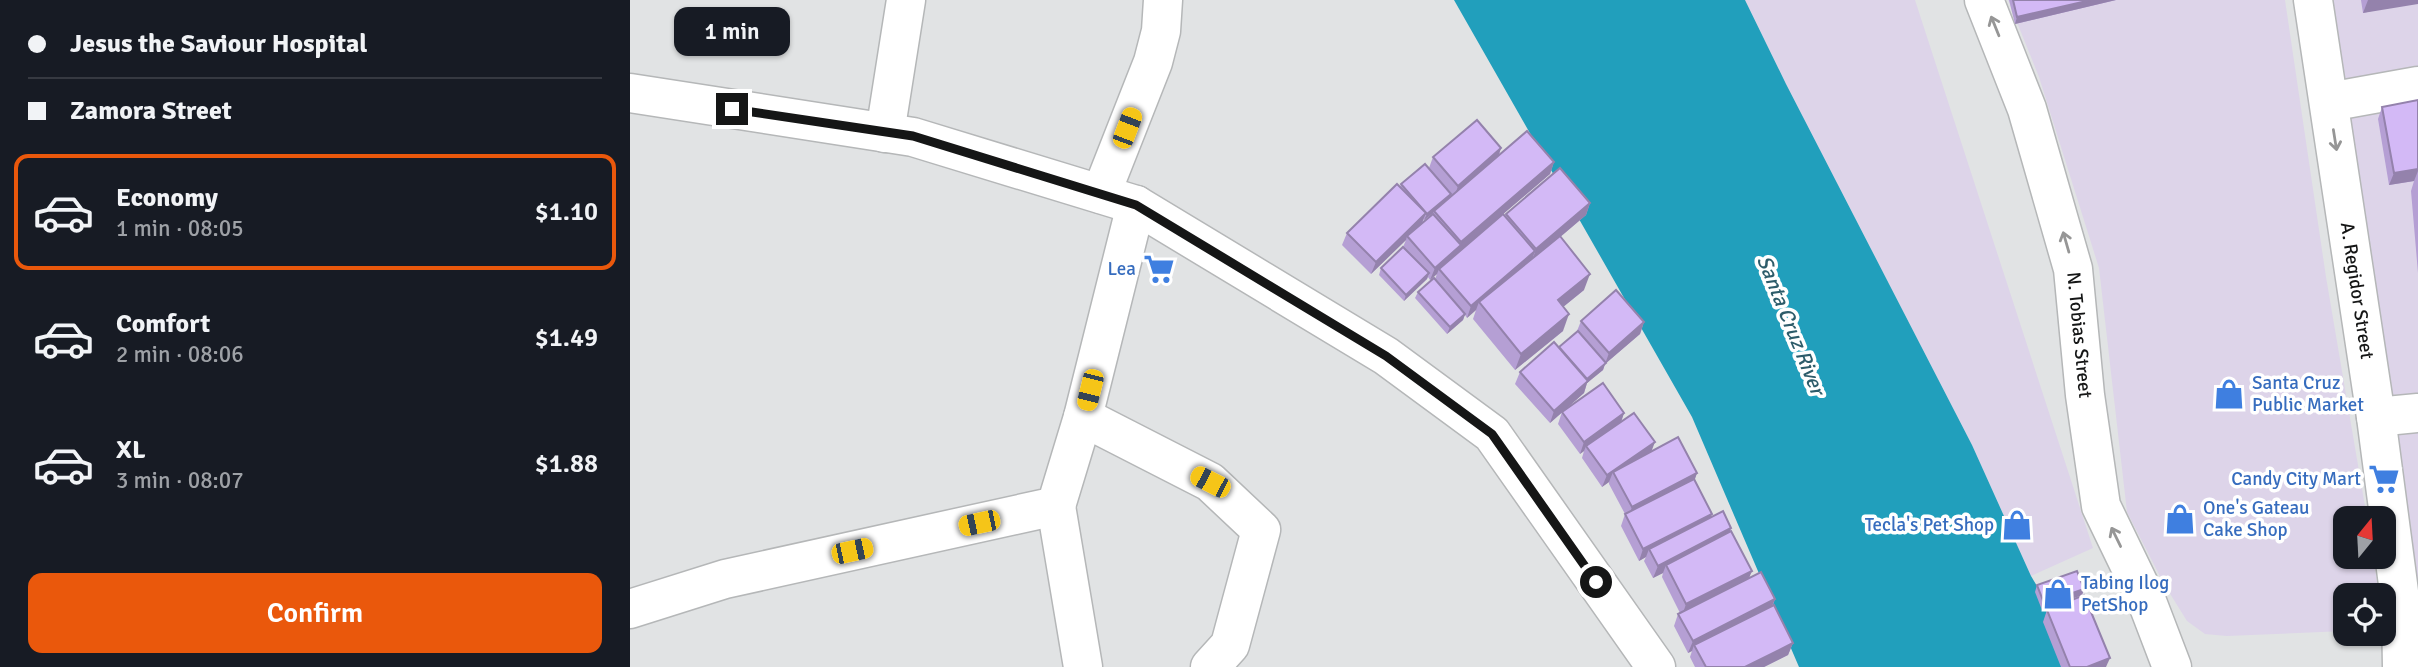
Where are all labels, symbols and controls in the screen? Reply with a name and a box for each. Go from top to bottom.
callout: 1 min [674,7,790,56]
one-way arrow [1987,16,2000,37]
text: 1 min [704,17,760,46]
text: Jesus the Saviour Hospital [70,28,367,60]
route end [716,93,748,125]
text: Zamora Street [70,95,232,127]
car [1110,105,1145,151]
one-way arrow [2329,128,2342,151]
icon: car [32,181,95,244]
text: Economy [116,182,218,214]
text: $1.10 [535,196,598,228]
text: 1 min · 08:05 [116,214,244,243]
street label: A. Regidor Street [2335,221,2379,361]
one-way arrow [2058,231,2071,253]
supermarket icon: Lea [1142,252,1176,286]
water label: Santa Cruz River [1751,252,1832,401]
place label: Lea [1107,257,1136,281]
street label: N. Tobias Street [2061,271,2097,400]
icon: car [32,307,95,370]
text: Comfort [116,308,210,340]
text: $1.49 [535,322,598,354]
text: 2 min · 08:06 [116,340,244,369]
car [1075,367,1106,413]
place label: Santa Cruz Public Market [2252,371,2364,417]
shop icon: Santa Cruz Public Market [2212,377,2246,411]
icon: car [32,433,95,496]
text: XL [116,434,146,466]
text: $1.88 [535,448,598,480]
supermarket icon: Candy City Mart [2367,462,2401,496]
car [1187,463,1234,501]
text: 3 min · 08:07 [116,466,244,495]
place label: Candy City Mart [2231,467,2361,491]
place label: One's Gateau Cake Shop [2203,496,2309,542]
shop icon: One's Gateau Cake Shop [2163,502,2197,536]
north arrow [2333,506,2396,569]
map controls [2333,506,2396,646]
car [957,508,1002,538]
shop icon: Tecla's Pet Shop [2000,508,2034,542]
place label: Tecla's Pet Shop [1865,513,1994,537]
one-way arrow [2108,527,2122,548]
car [830,536,875,566]
route start [1580,566,1612,598]
place label: Tabing Ilog PetShop [2081,571,2169,617]
button: Confirm [28,573,602,653]
shop icon: Tabing Ilog PetShop [2041,577,2075,611]
button: locate [2333,583,2396,646]

